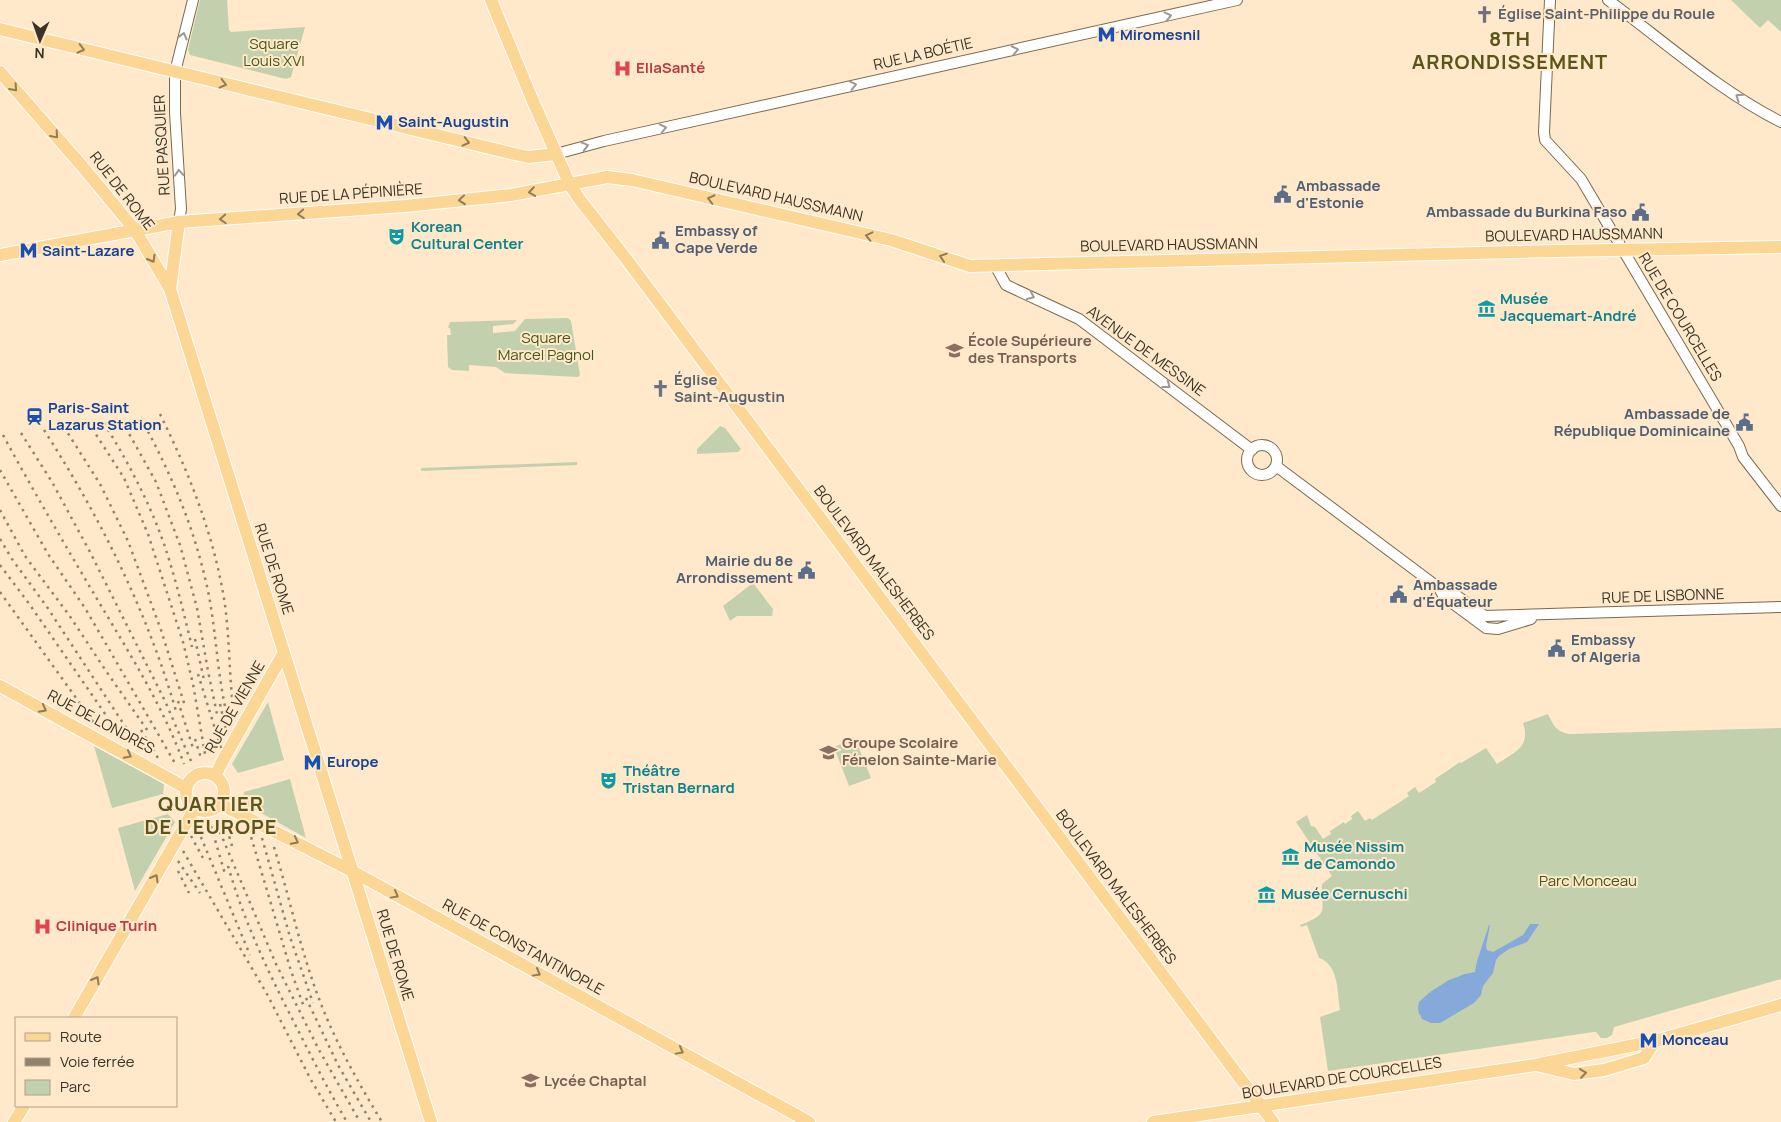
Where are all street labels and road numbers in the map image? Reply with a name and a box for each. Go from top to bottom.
street label: RUE LA BOÉTIE [871,32,975,75]
street label: RUE PASQUIER [148,94,175,196]
street label: RUE DE ROME [85,147,160,234]
street label: BOULEVARD HAUSSMANN [687,166,865,227]
street label: RUE DE LA PÉPINIÈRE [278,178,423,209]
street label: BOULEVARD HAUSSMANN [1485,222,1663,247]
street label: BOULEVARD HAUSSMANN [1080,232,1258,257]
street label: RUE DE COURCELLES [1634,249,1727,385]
street label: AVENUE DE MESSINE [1083,300,1210,401]
street label: BOULEVARD MALESHERBES [809,481,940,644]
street label: RUE DE ROME [250,521,299,617]
street label: RUE DE LISBONNE [1601,583,1725,608]
street label: RUE DE VIENNE [200,657,270,757]
street label: RUE DE LONDRES [44,684,159,759]
street label: BOULEVARD MALESHERBES [1051,805,1182,968]
street label: RUE DE CONSTANTINOPLE [439,893,608,1000]
street label: RUE DE ROME [372,907,419,1003]
street label: BOULEVARD DE COURCELLES [1241,1051,1443,1104]

